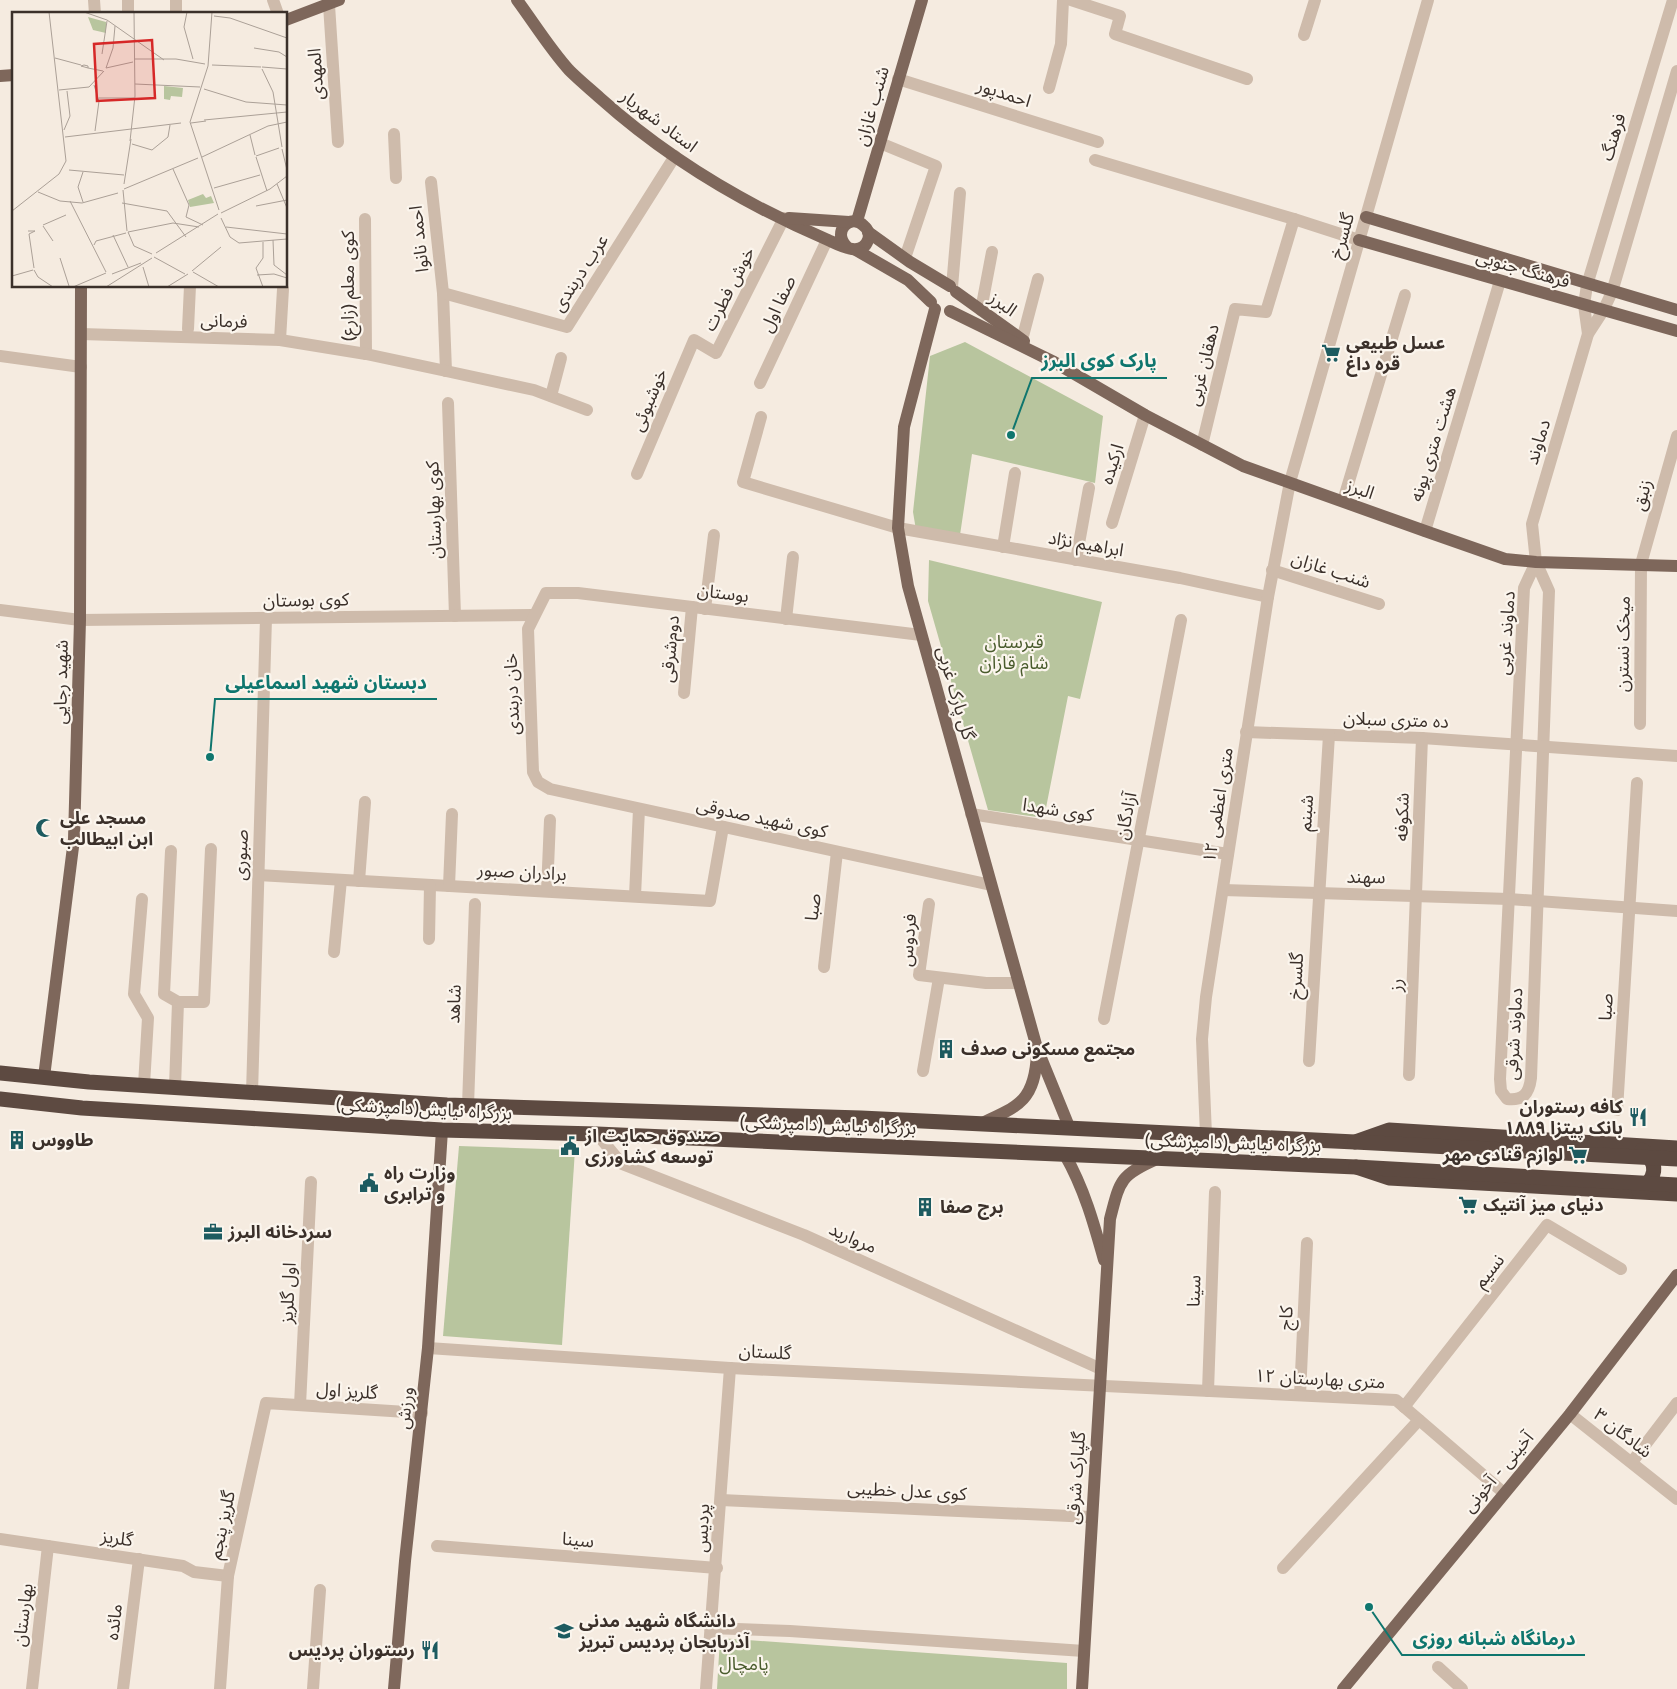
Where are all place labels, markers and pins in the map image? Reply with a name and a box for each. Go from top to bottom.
place label: عسل طبیعی قره داغ [1346,332,1445,377]
supermarket icon: عسل طبیعی قره داغ [1320,342,1342,364]
callout: پارک کوی البرز [1032,344,1167,378]
callout: دبستان شهید اسماعیلی [215,665,437,699]
place label: مسجد علی ابن ابیطالب [60,807,153,850]
mosque icon: مسجد علی ابن ابیطالب [34,817,56,839]
building icon: مجتمع مسکونی صدف [935,1038,957,1060]
place label: مجتمع مسکونی صدف [961,1038,1135,1062]
place label: کافه رستوران بانک پیتزا ۱۸۸۹ [1504,1096,1624,1140]
restaurant icon: کافه رستوران بانک پیتزا ۱۸۸۹ [1627,1106,1649,1128]
place label: صندوق حمایت از توسعه کشاورزی [584,1125,721,1168]
building icon: طاووس [6,1129,28,1151]
place label: طاووس [32,1129,94,1151]
public building icon: صندوق حمایت از توسعه کشاورزی [559,1135,581,1157]
place label: لوازم قنادی مهر [1442,1144,1563,1168]
supermarket icon: لوازم قنادی مهر [1567,1144,1589,1166]
place label: وزارت راه و ترابری [384,1162,456,1205]
public building icon: وزارت راه و ترابری [358,1172,380,1194]
supermarket icon: دنیای میز آنتیک [1457,1194,1479,1216]
place label: دنیای میز آنتیک [1483,1194,1604,1216]
building icon: برج صفا [914,1196,936,1218]
place label: برج صفا [940,1196,1004,1220]
office icon: سردخانه البرز [202,1221,224,1243]
place label: سردخانه البرز [227,1221,332,1243]
place label: دانشگاه شهید مدنی آذربایجان پردیس تبریز [578,1610,750,1654]
school or university icon: دانشگاه شهید مدنی آذربایجان پردیس تبریز [553,1620,575,1642]
callout: درمانگاه شبانه روزی [1402,1621,1585,1655]
place label: رستوران پردیس [289,1639,415,1662]
restaurant icon: رستوران پردیس [419,1639,441,1661]

